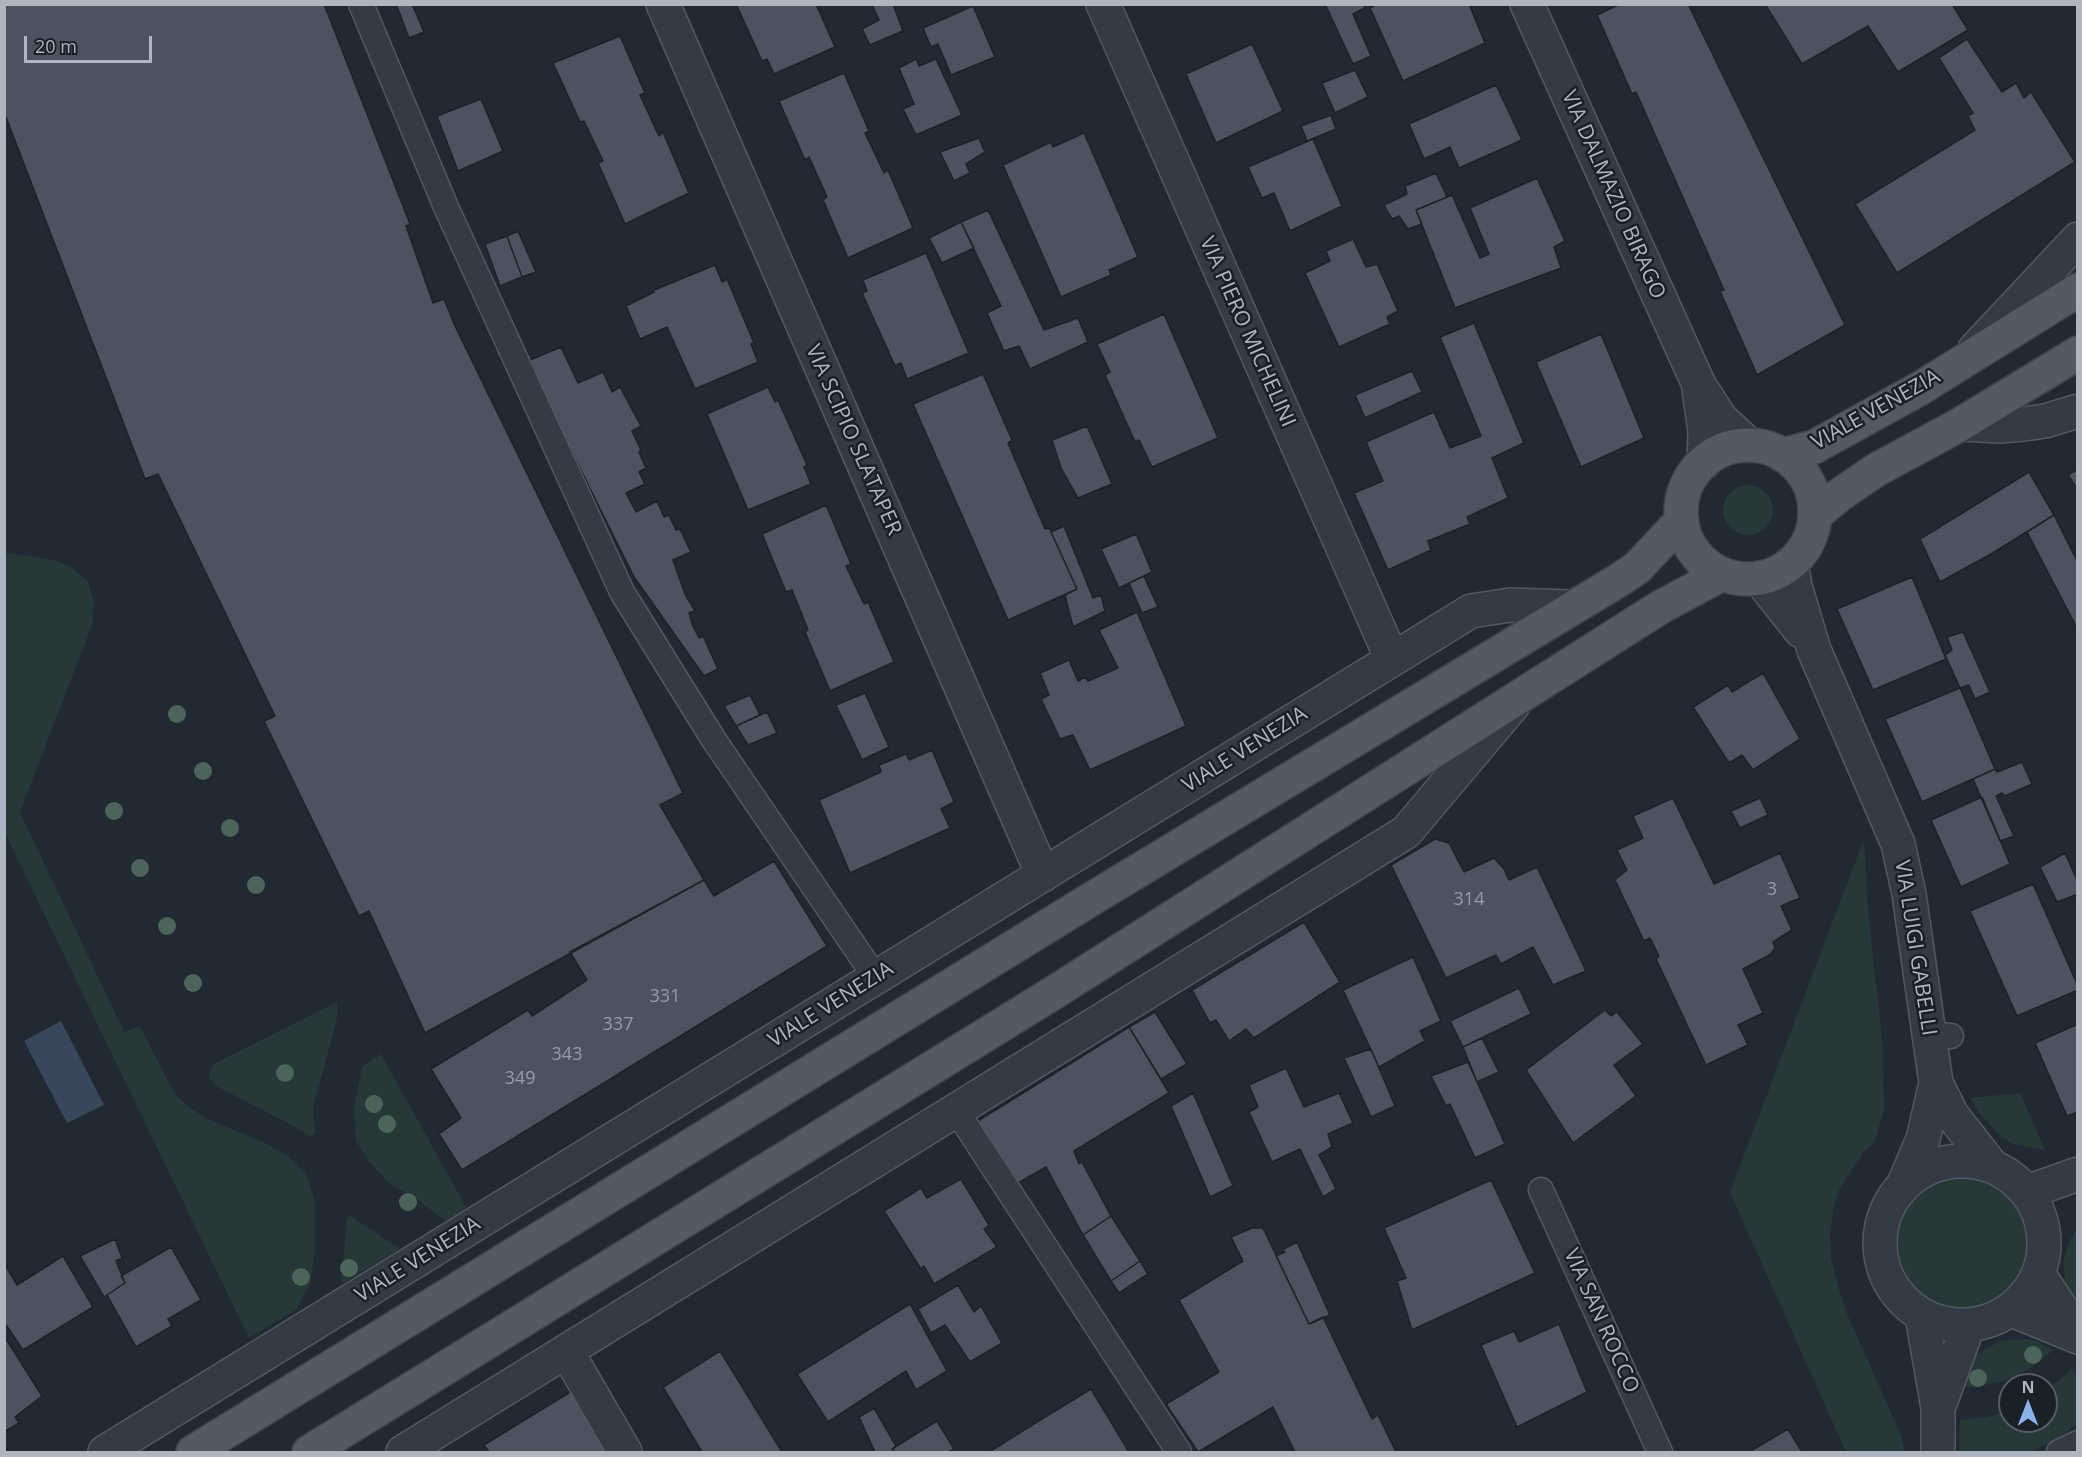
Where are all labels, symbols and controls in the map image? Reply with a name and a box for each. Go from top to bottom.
scale bar [27,24,154,62]
text: 20 m [35,34,77,58]
street label: VIA DALMAZIO BIRAGO [1556,87,1670,303]
street label: VIA PIERO MICHELINI [1194,233,1300,431]
street label: VIA SCIPIO SLATAPER [800,341,906,539]
street label: VIALE VENEZIA [1808,364,1944,456]
street label: VIALE VENEZIA [1178,702,1312,798]
street label: VIA LUIGI GABELLI [1889,858,1941,1038]
house number: 3 [1767,879,1777,901]
house number: 314 [1454,889,1484,911]
street label: VIALE VENEZIA [764,957,898,1053]
house number: 331 [650,986,680,1008]
house number: 337 [603,1014,633,1036]
house number: 343 [552,1044,582,1066]
house number: 349 [505,1068,535,1090]
street label: VIALE VENEZIA [351,1212,485,1308]
street label: VIA SAN ROCCO [1558,1245,1644,1397]
north arrow [1998,1373,2058,1433]
text: N [2021,1376,2035,1398]

